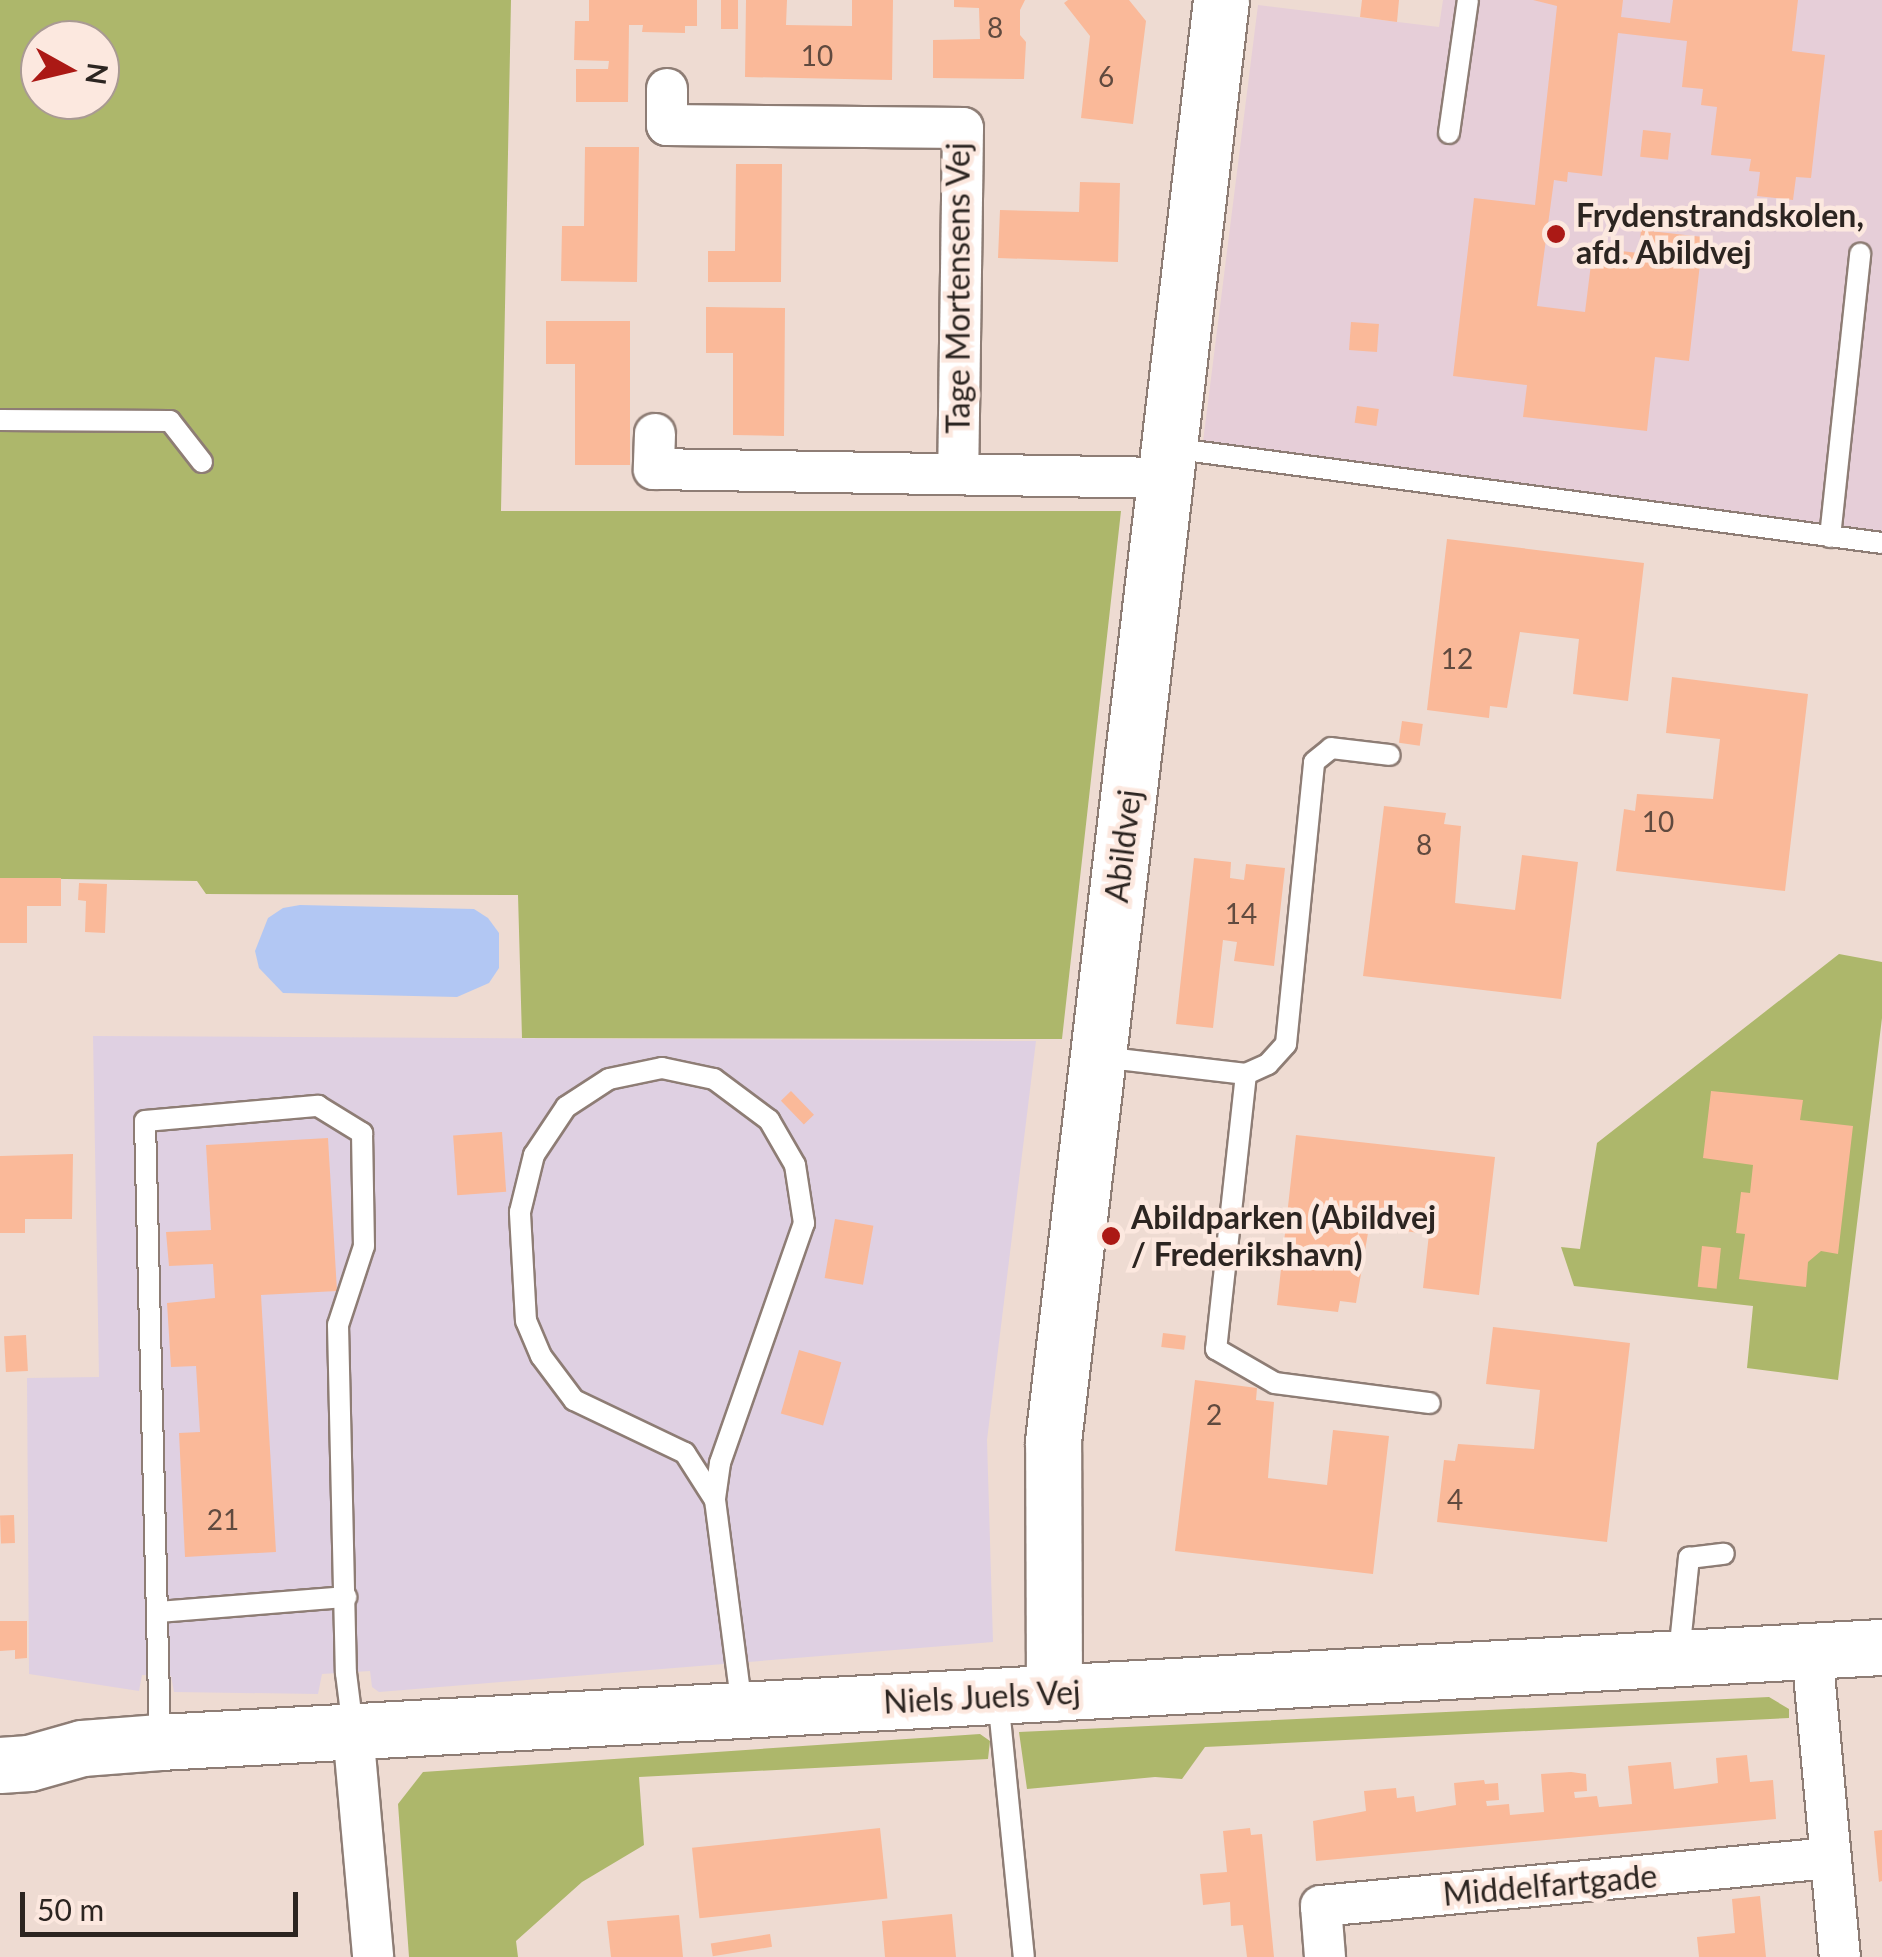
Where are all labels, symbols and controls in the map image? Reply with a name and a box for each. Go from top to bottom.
house number: 8 [987,10,1003,44]
north arrow [20,20,120,120]
house number: 10 [801,38,833,72]
house number: 6 [1098,59,1114,93]
text: N [79,61,116,87]
street label: Tage Mortensens Vej [939,142,977,434]
place label: Frydenstrandskolen, afd. Abildvej [1576,197,1864,272]
marker: Frydenstrandskolen, afd. Abildvej [1545,223,1567,245]
house number: 12 [1441,641,1473,675]
street label: Abildvej [1097,787,1149,905]
house number: 10 [1642,804,1674,838]
house number: 8 [1416,827,1432,861]
house number: 14 [1225,896,1257,930]
place label: Abildparken (Abildvej / Frederikshavn) [1131,1199,1436,1274]
marker: Abildparken (Abildvej / Frederikshavn) [1100,1225,1122,1247]
house number: 2 [1206,1397,1222,1431]
house number: 4 [1447,1482,1463,1516]
house number: 21 [207,1502,239,1536]
street label: Niels Juels Vej [881,1673,1083,1721]
street label: Middelfartgade [1441,1857,1659,1913]
scale bar [25,1872,302,1934]
text: 50 m [37,1891,104,1927]

